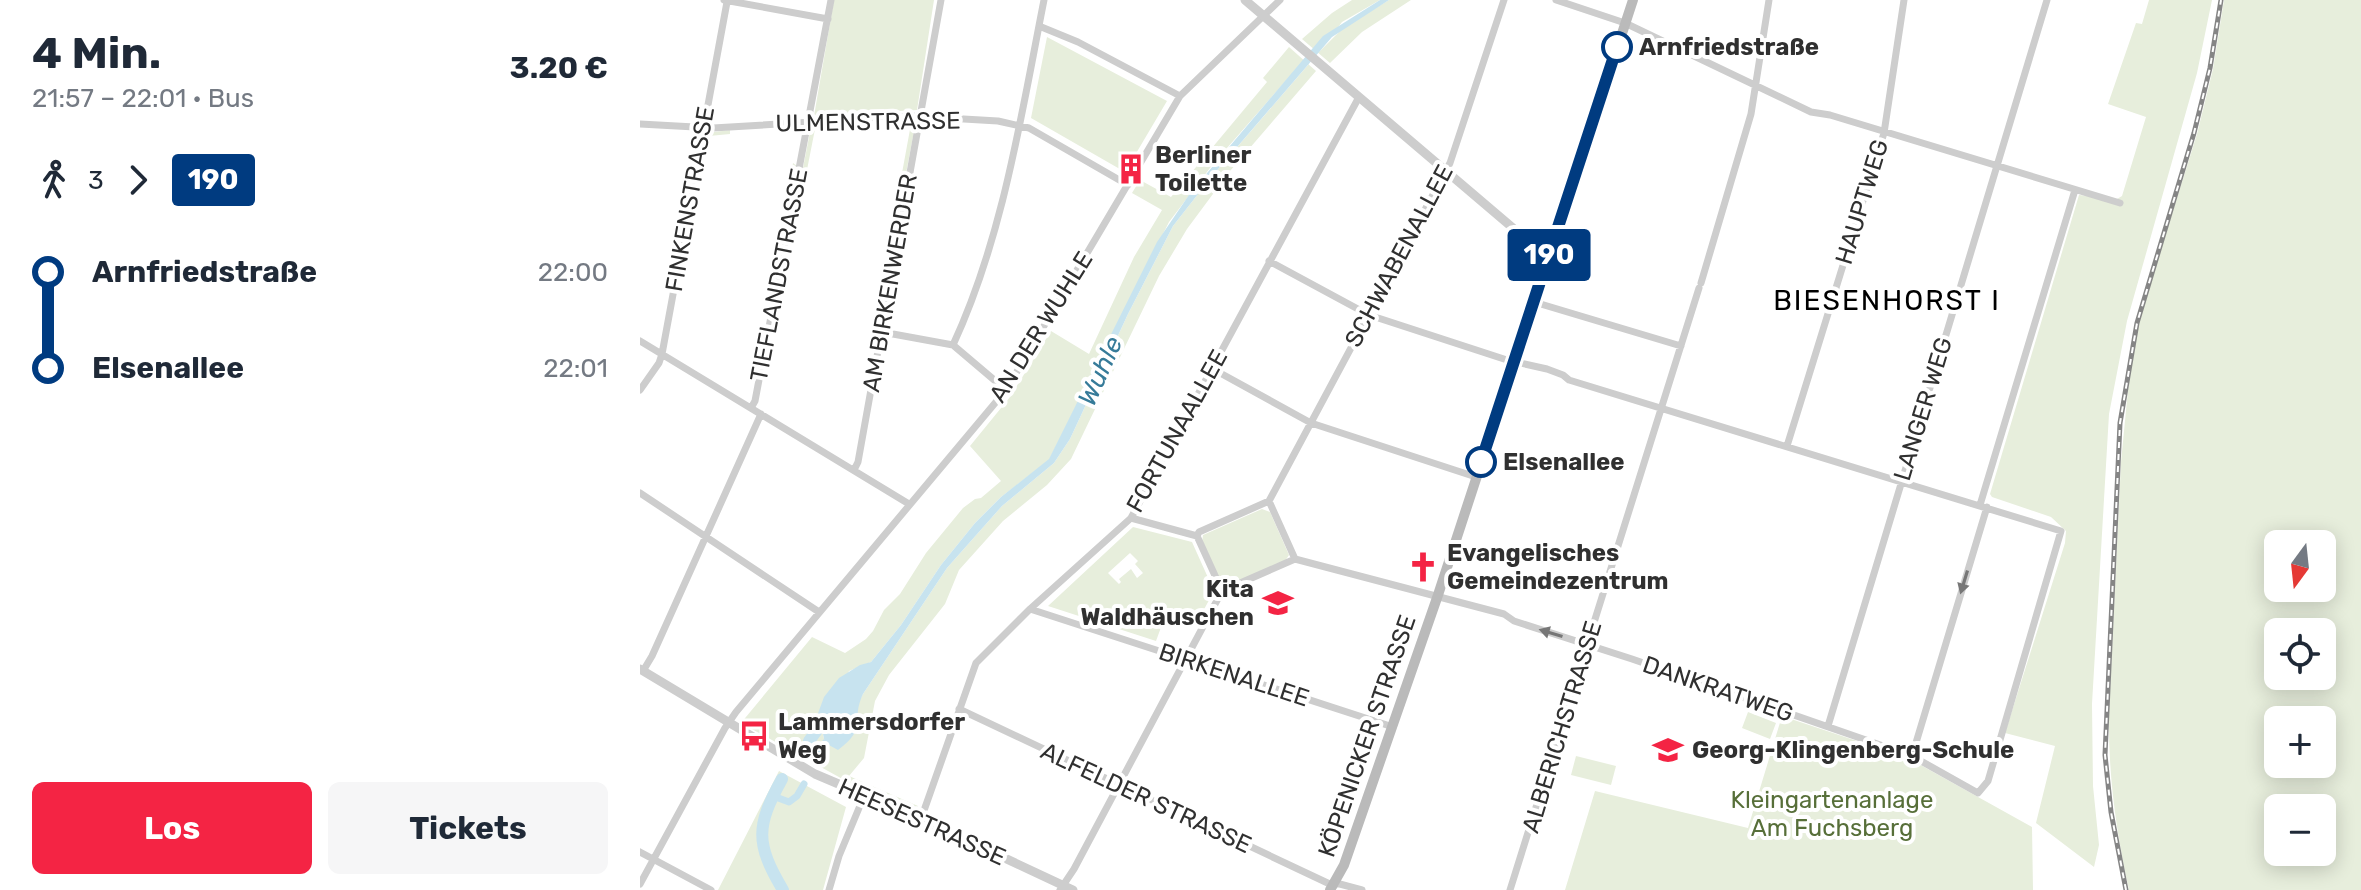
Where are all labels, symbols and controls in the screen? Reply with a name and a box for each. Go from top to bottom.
text: 4 Min. [32,27,161,79]
marker: Arnfriedstraße [1602,32,1632,62]
place label: Arnfriedstraße [1639,33,1819,61]
text: 3.20 € [510,50,608,86]
text: 21:57 – 22:01 · Bus [32,83,254,114]
street label: FINKENSTRASSE [660,104,720,294]
street label: ULMENSTRASSE [775,106,961,138]
street label: HAUPTWEG [1830,136,1894,268]
place label: Berliner Toilette [1155,141,1251,197]
building icon: Berliner Toilette [1114,152,1148,186]
icon: walk [32,158,76,202]
icon: forward [116,158,160,202]
street label: SCHWABENALLEE [1339,160,1459,352]
text: 190 [188,163,239,196]
text: 3 [88,165,104,196]
street label: TIEFLANDSTRASSE [745,166,813,384]
street label: AM BIRKENWERDER [857,172,923,394]
line badge: 190 [1503,229,1595,281]
text: 190 [1524,238,1574,271]
street label: AN DER WUHLE [984,247,1098,407]
text: Arnfriedstraße [92,254,317,290]
text: 22:00 [538,257,608,288]
district label: BIESENHORST I [1773,284,2001,317]
water label: Wuhle [1072,331,1130,411]
street label: LANGER WEG [1888,334,1958,484]
street label: FORTUNAALLEE [1121,345,1233,517]
text: Elsenallee [92,350,244,386]
text: 22:01 [543,353,608,384]
marker: Elsenallee [1466,447,1496,477]
place label: Elsenallee [1503,448,1625,476]
north arrow [2264,530,2336,602]
map controls [2264,530,2336,866]
place label: Evangelisches Gemeindezentrum [1447,539,1669,595]
church icon: Evangelisches Gemeindezentrum [1406,550,1440,584]
one-way arrow [1957,570,1970,594]
place label: Kita Waldhäuschen [1081,575,1254,631]
school or university icon: Kita Waldhäuschen [1261,586,1295,620]
street label: KÖPENICKER STRASSE [1312,611,1422,861]
street label: ALBERICHSTRASSE [1516,618,1608,836]
button: locate [2264,618,2336,690]
one-way arrow [1538,626,1562,639]
street label: BIRKENALLEE [1155,638,1313,712]
street label: DANKRATWEG [1639,650,1797,728]
button: + [2264,706,2336,778]
place label: Lammersdorfer Weg [778,708,965,764]
bus stop icon: Lammersdorfer Weg [737,719,771,753]
school or university icon: Georg-Klingenberg-Schule [1651,733,1685,767]
place label: Georg-Klingenberg-Schule [1692,736,2014,764]
street label: ALFELDER STRASSE [1036,737,1256,859]
street label: HEESESTRASSE [834,773,1010,871]
button: Los [32,782,312,874]
button: Tickets [328,782,608,874]
park label: Kleingartenanlage Am Fuchsberg [1731,786,1933,842]
button: − [2264,794,2336,866]

